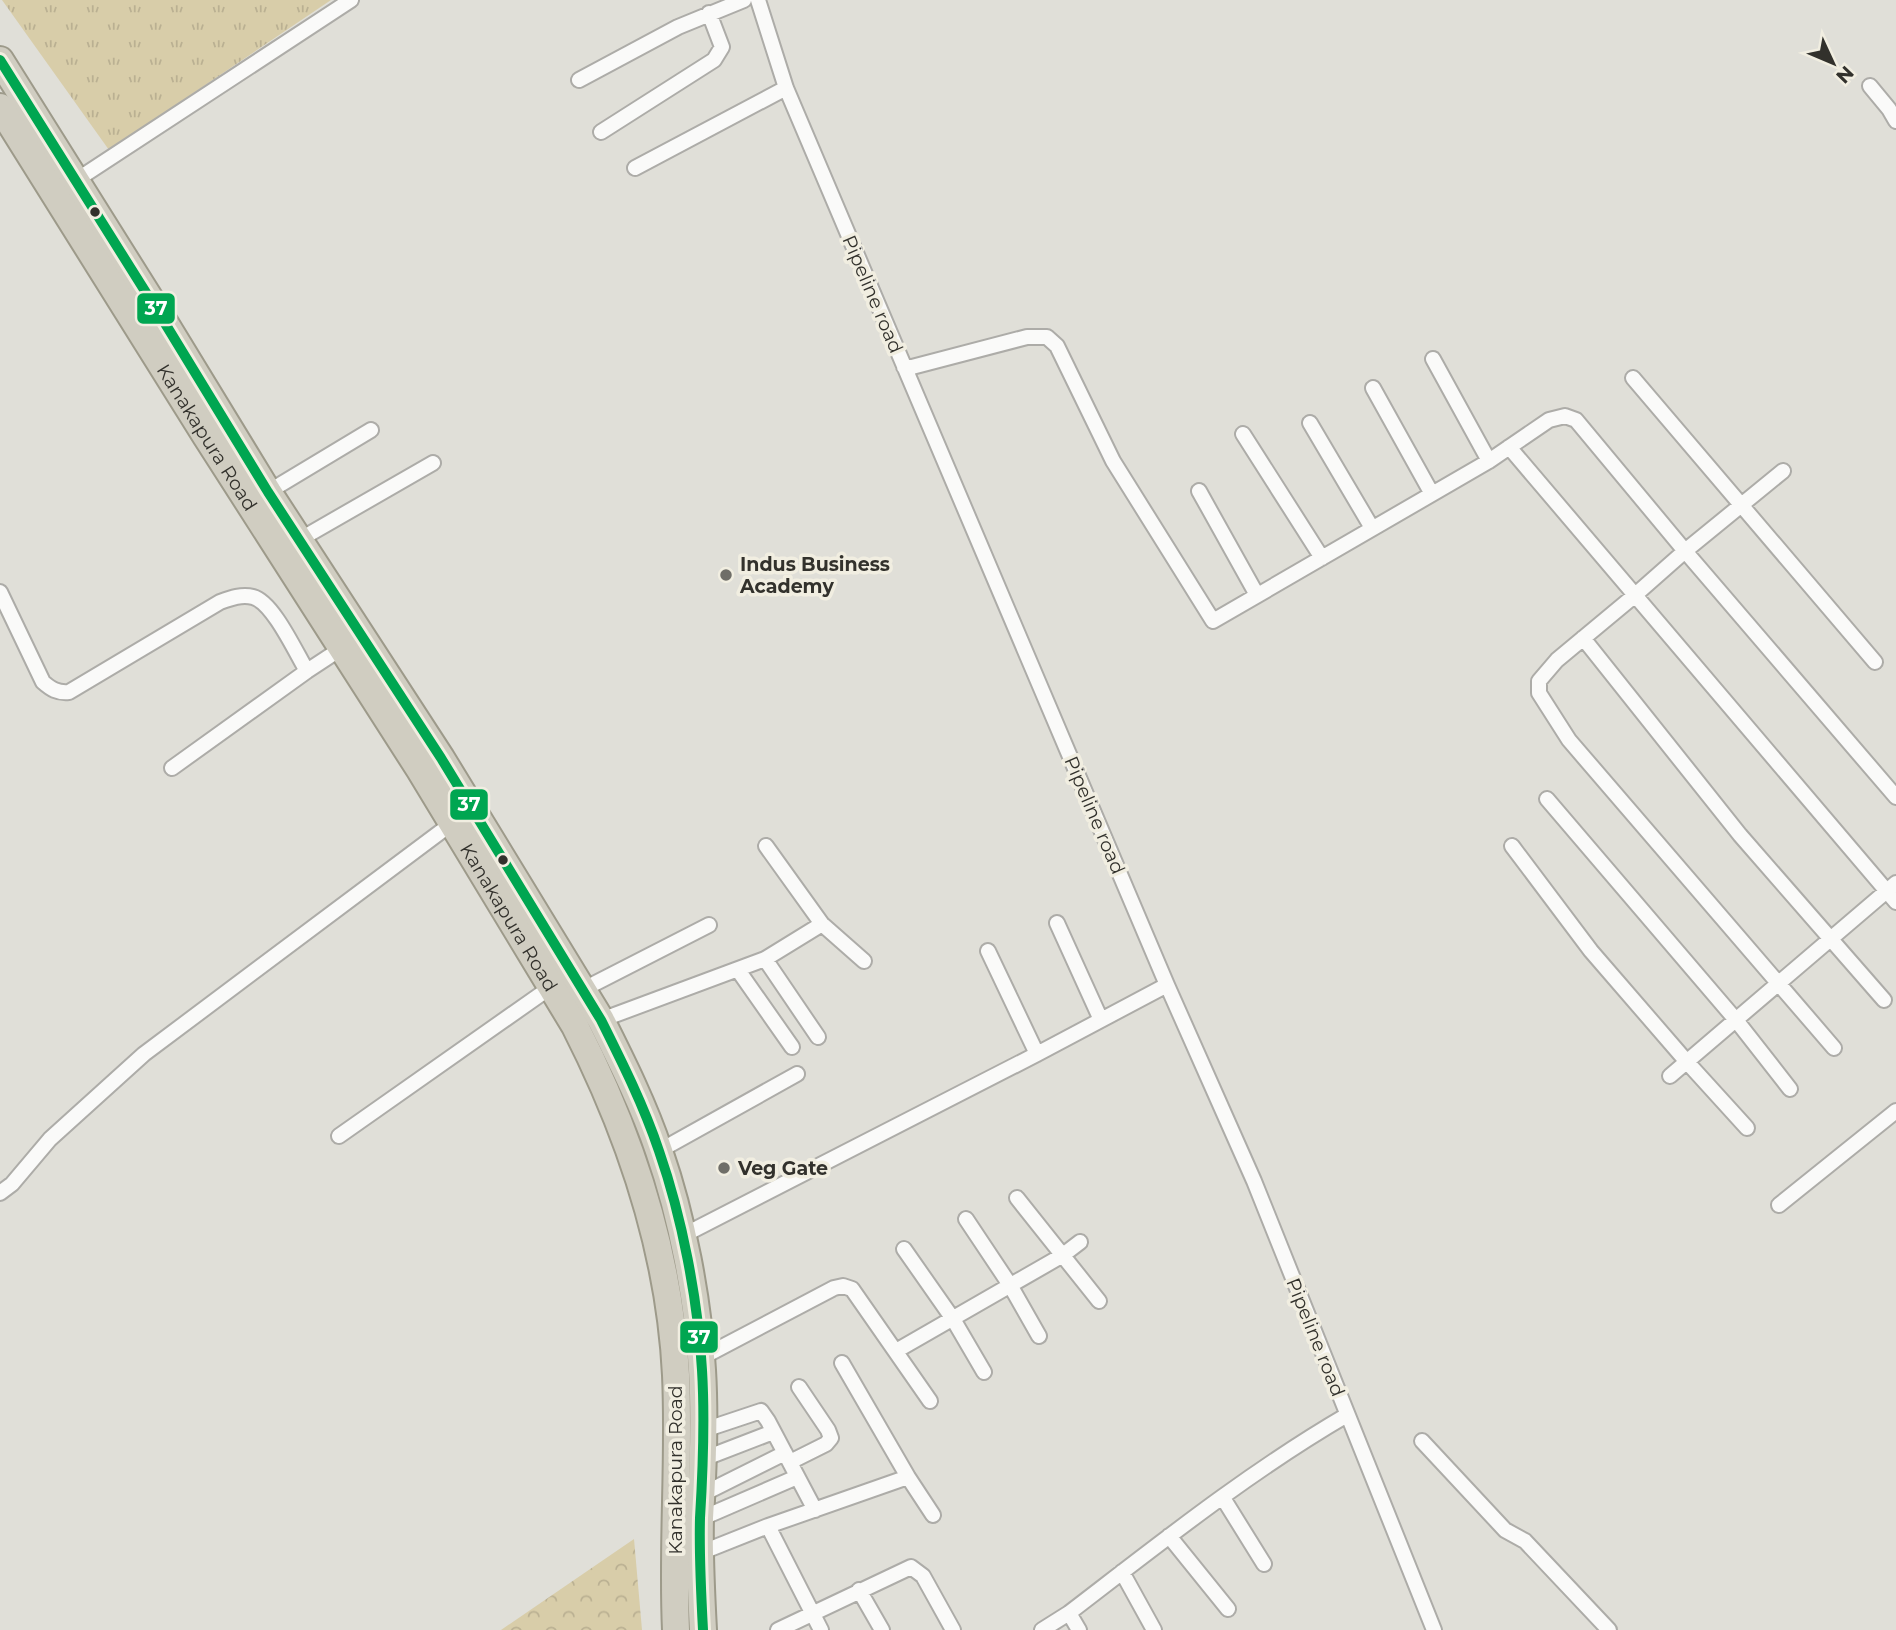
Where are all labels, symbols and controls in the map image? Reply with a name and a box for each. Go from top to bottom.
north arrow [1798,28,1868,98]
text: N [1831,61,1858,88]
unlabelled marker [88,205,102,219]
street label: Pipeline road [837,232,908,357]
line badge: 37 [136,292,176,325]
text: 37 [144,297,168,320]
street label: Kanakapura Road [152,360,262,515]
place label: Indus Business Academy [739,553,890,598]
marker: Indus Business Academy [718,567,734,583]
street label: Pipeline road [1059,753,1130,878]
line badge: 37 [449,788,489,821]
text: 37 [457,793,481,816]
street label: Kanakapura Road [455,839,562,996]
unlabelled marker [496,853,510,867]
place label: Veg Gate [737,1157,828,1180]
marker: Veg Gate [716,1160,732,1176]
street label: Pipeline road [1281,1274,1350,1400]
line badge: 37 [679,1320,719,1354]
text: 37 [687,1326,711,1349]
street label: Kanakapura Road [664,1385,687,1555]

